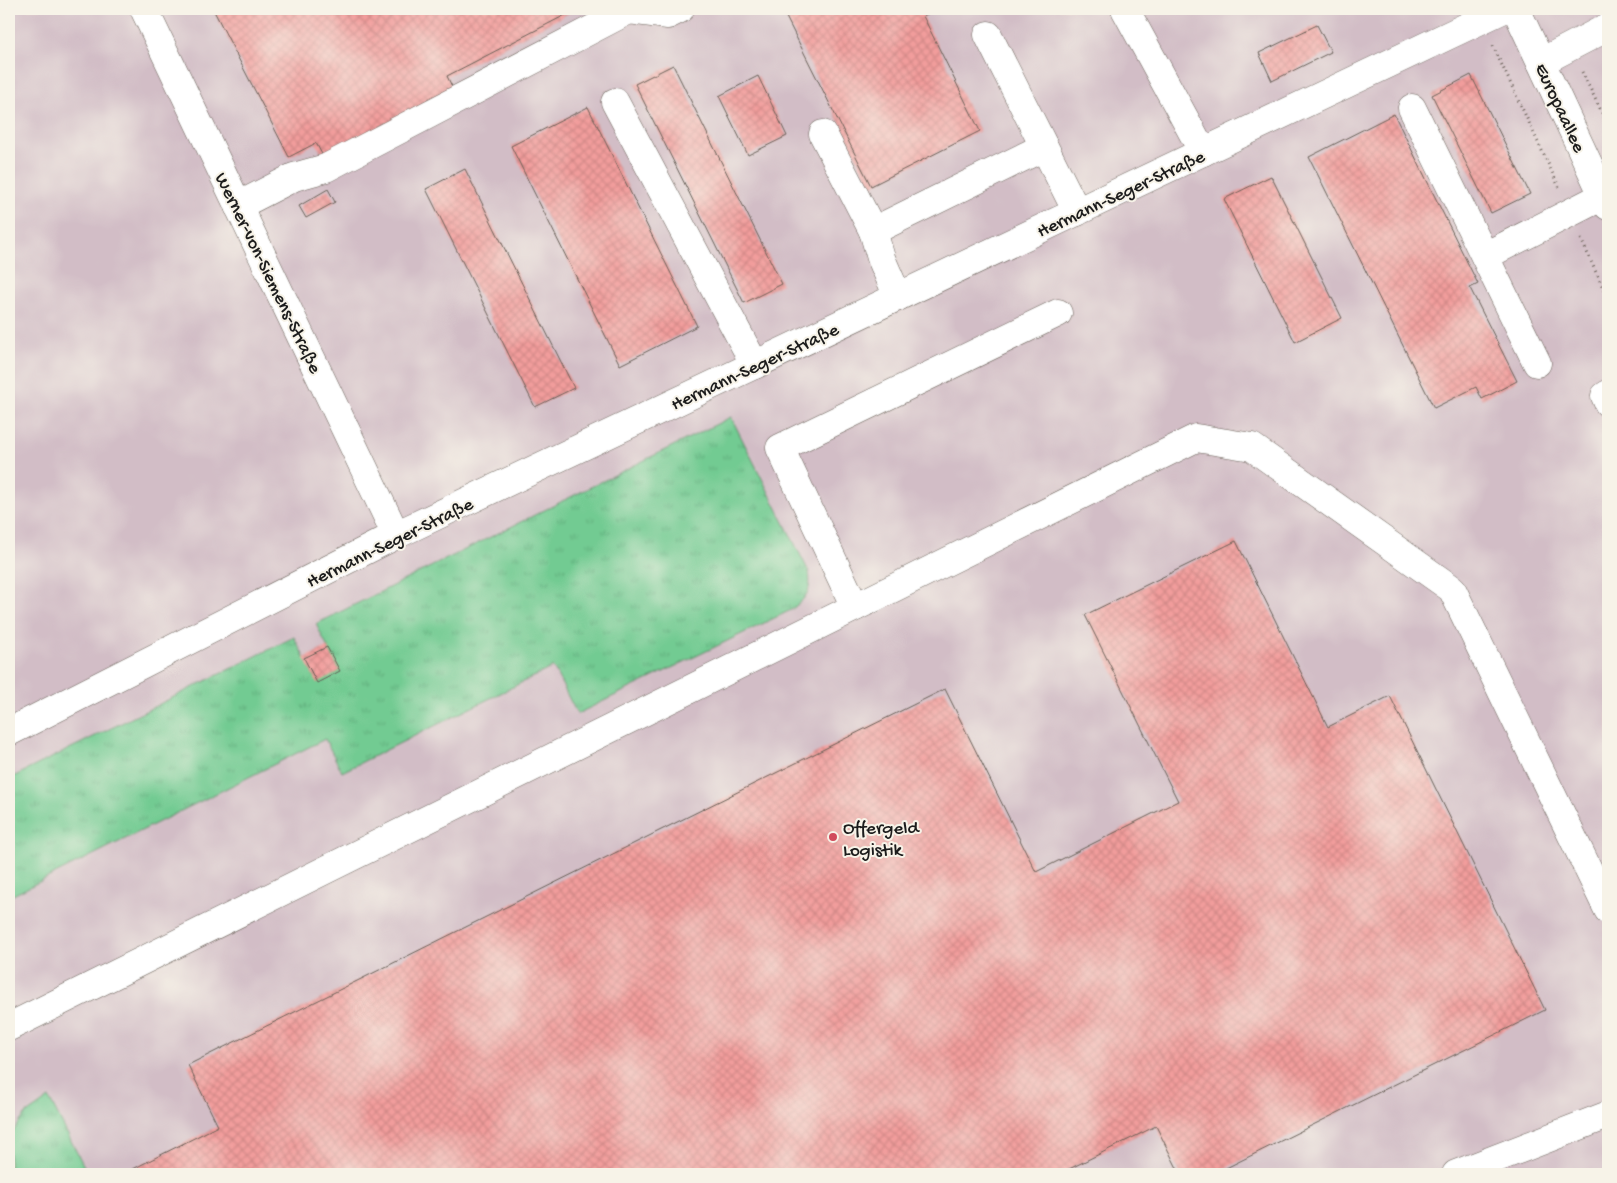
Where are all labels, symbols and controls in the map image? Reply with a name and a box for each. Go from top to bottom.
street label: Europaallee [1528,60,1590,157]
street label: Hermann-Seger-Straße [1034,146,1209,244]
street label: Werner-von-Siemens-Straße [208,169,326,378]
street label: Hermann-Seger-Straße [668,319,843,417]
street label: Hermann-Seger-Straße [303,494,478,594]
place label: Offergeld Logistik [843,818,920,863]
marker: Offergeld Logistik [827,831,839,843]

